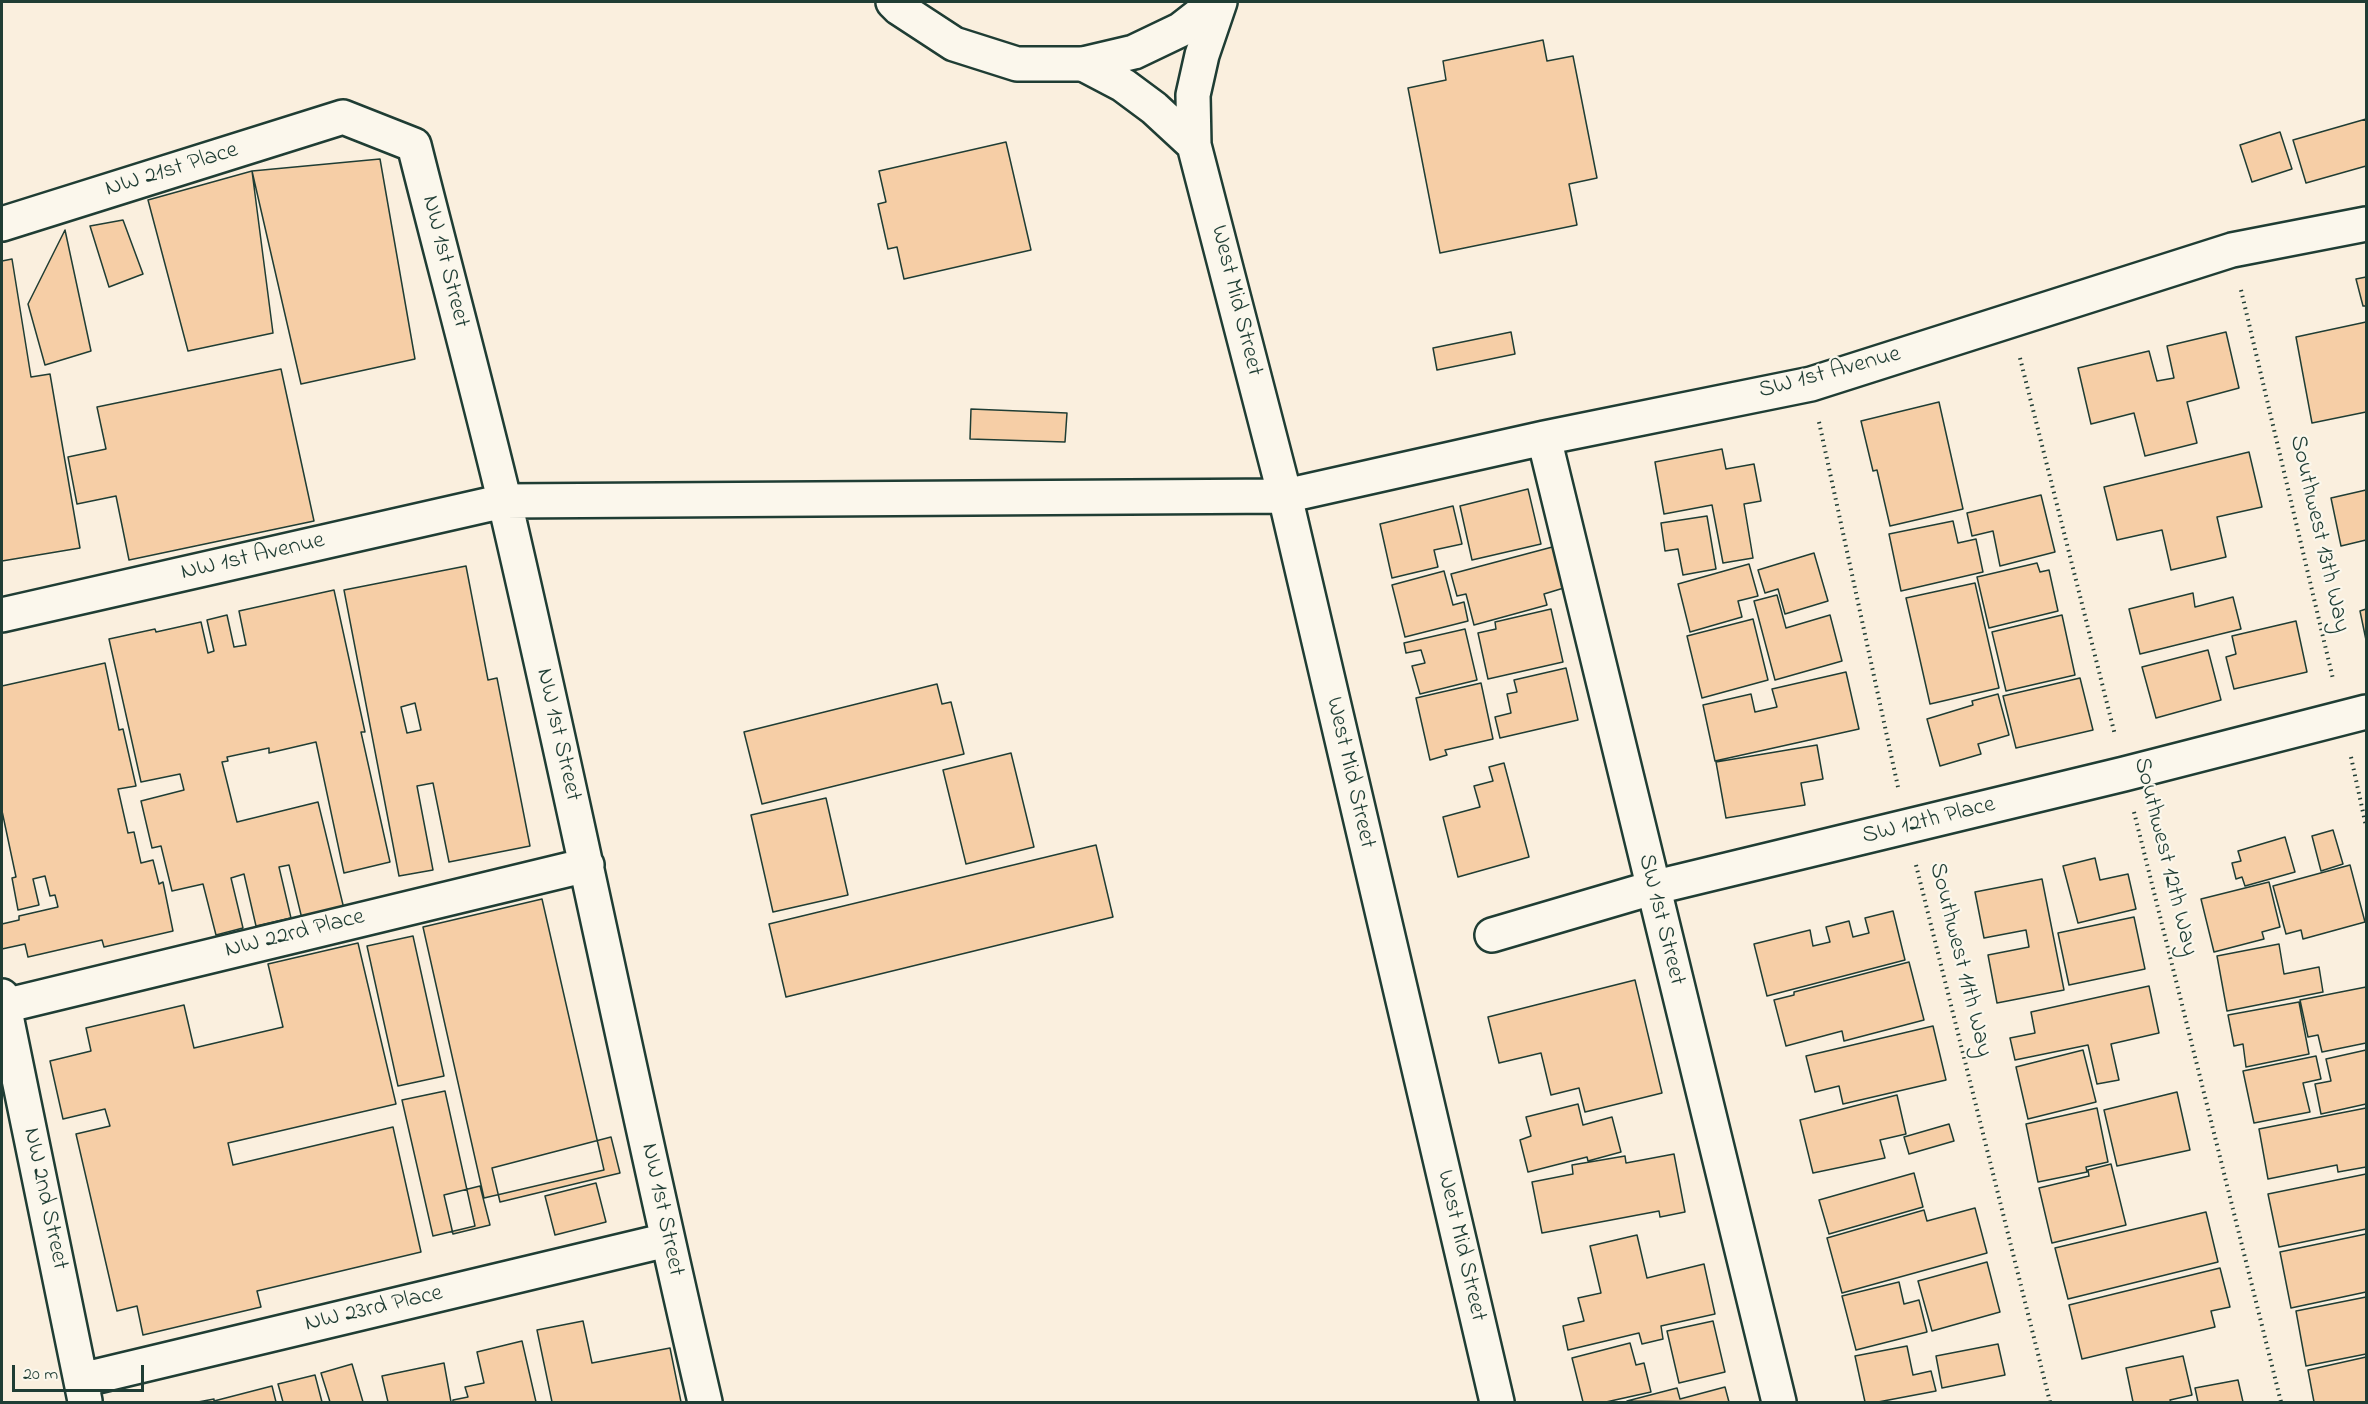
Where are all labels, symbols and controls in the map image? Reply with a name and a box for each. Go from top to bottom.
street label: NW 21st Place [102,137,242,205]
street label: NW 1st Street [414,193,474,331]
street label: West Mid Street [1202,223,1268,379]
street label: SW 1st Avenue [1756,341,1904,407]
street label: Southwest 13th Way [2281,432,2355,636]
street label: NW 1st Avenue [178,527,328,589]
street label: NW 1st Street [528,666,586,804]
street label: West Mid Street [1318,694,1380,852]
street label: Southwest 12th Way [2125,755,2203,959]
street label: SW 12th Place [1860,792,1998,852]
street label: SW 1st Street [1630,851,1690,989]
street label: Southwest 11th Way [1921,860,1997,1060]
street label: NW 22rd Place [222,904,368,966]
street label: NW 2nd Street [15,1125,73,1273]
street label: NW 1st Street [633,1141,689,1279]
street label: West Mid Street [1429,1167,1491,1325]
street label: NW 23rd Place [302,1280,446,1340]
scale bar [15,1353,147,1391]
text: 20 m [23,1362,58,1388]

